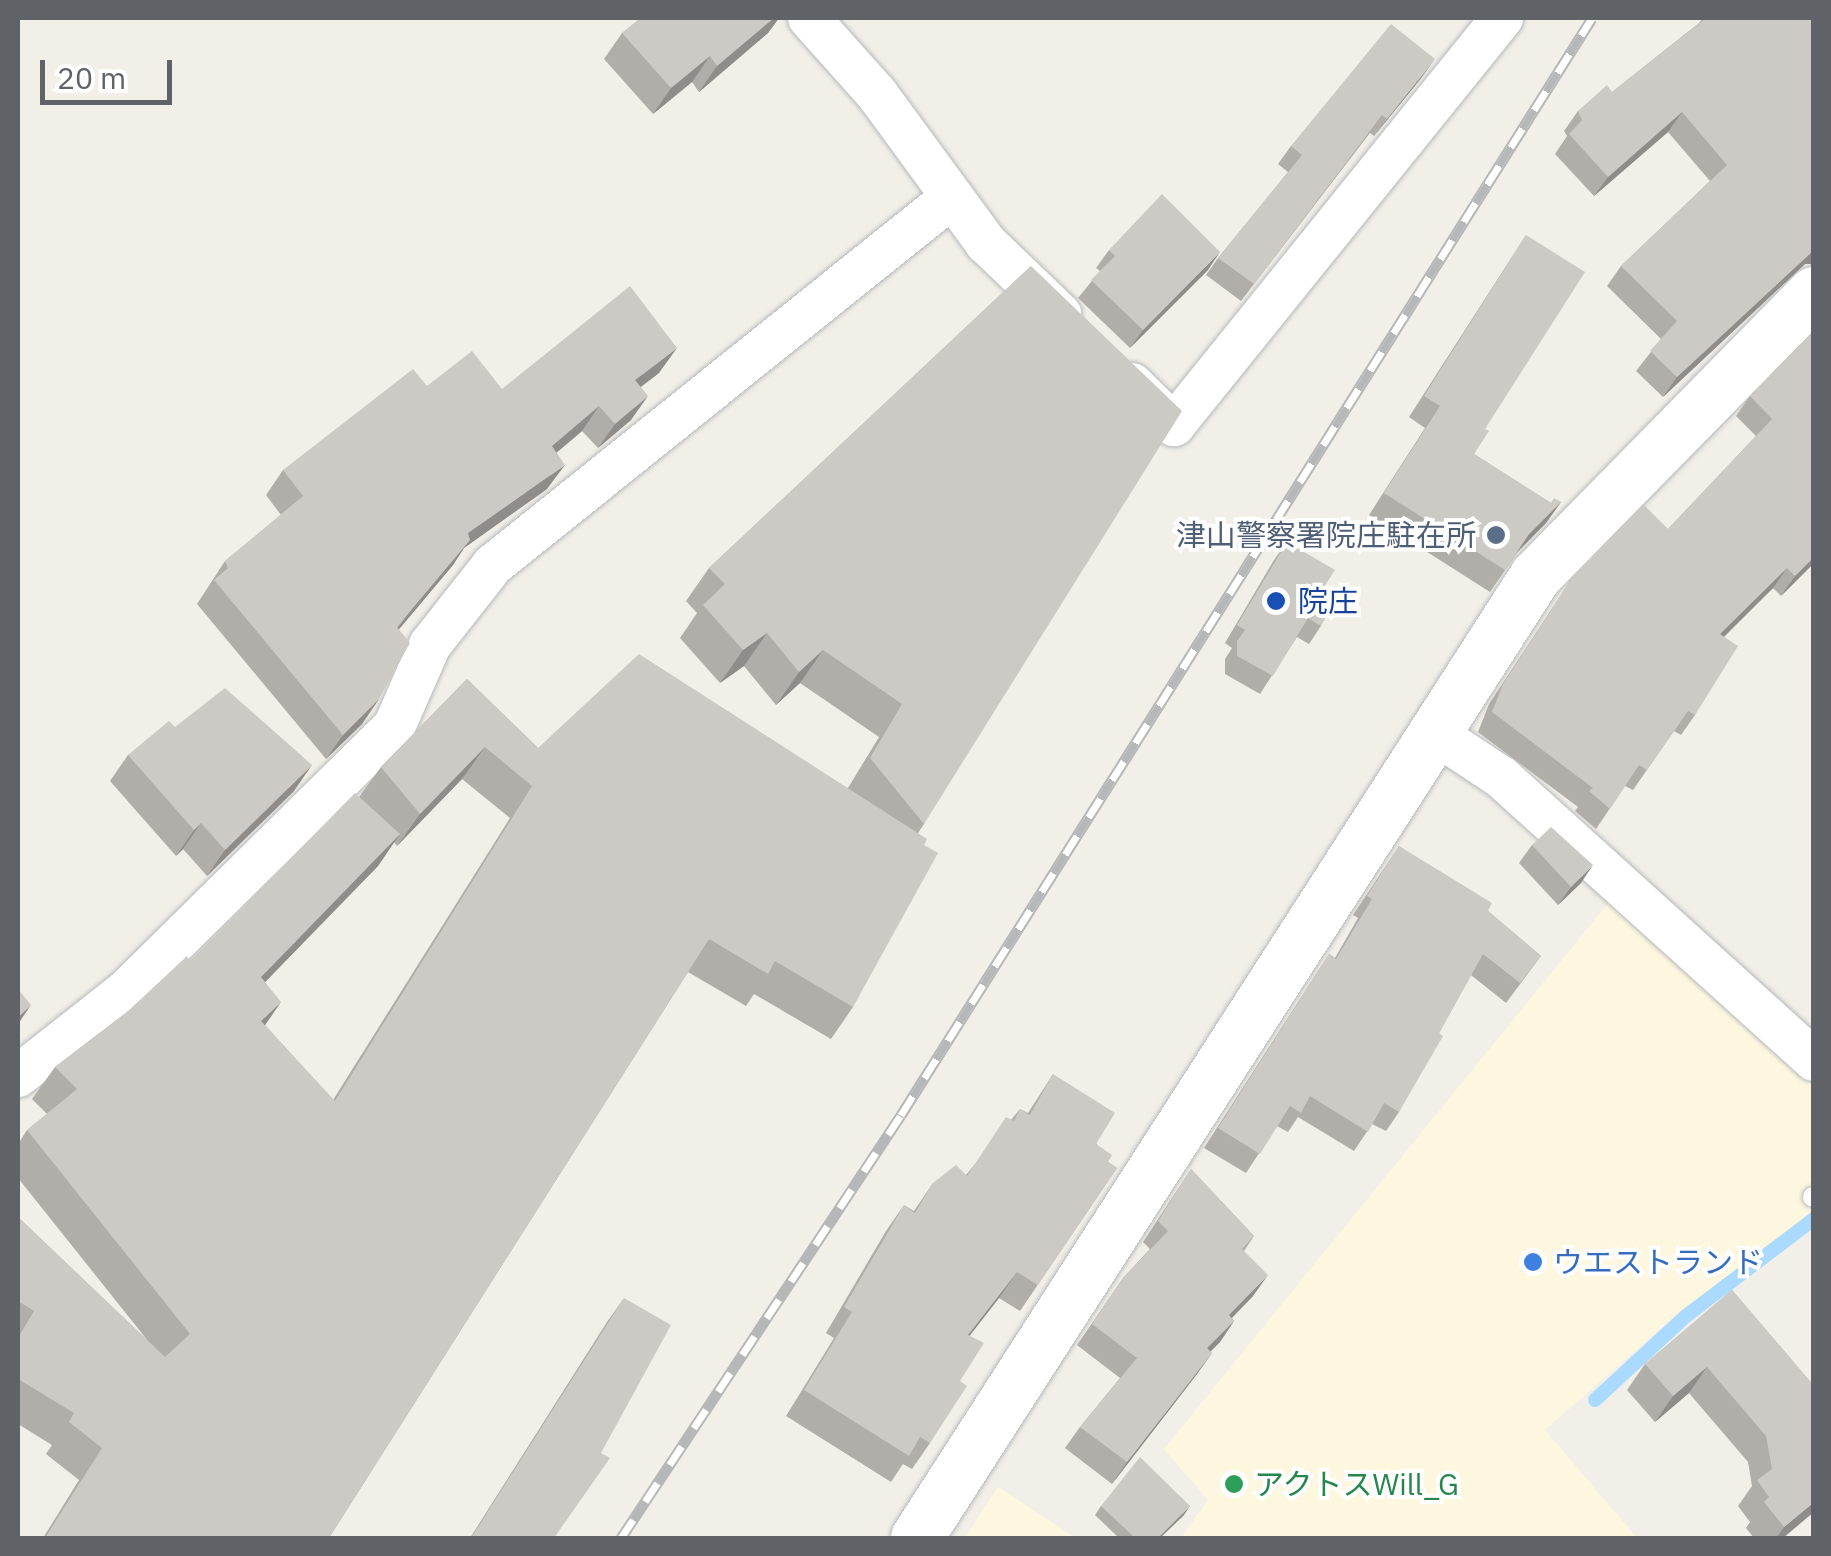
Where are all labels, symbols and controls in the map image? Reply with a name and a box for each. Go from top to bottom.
scale bar [45,40,178,102]
text: 20 m [57,58,126,97]
place label: 津山警察署院庄駐在所 [1176,517,1476,553]
marker: 津山警察署院庄駐在所 [1485,524,1507,546]
place label: 院庄 [1298,583,1358,619]
marker: 院庄 [1263,588,1289,614]
place label: ウエストランド [1553,1244,1763,1280]
marker: ウエストランド [1522,1251,1544,1273]
place label: アクトスWill_G [1254,1466,1460,1502]
marker: アクトスWill_G [1223,1473,1245,1495]

